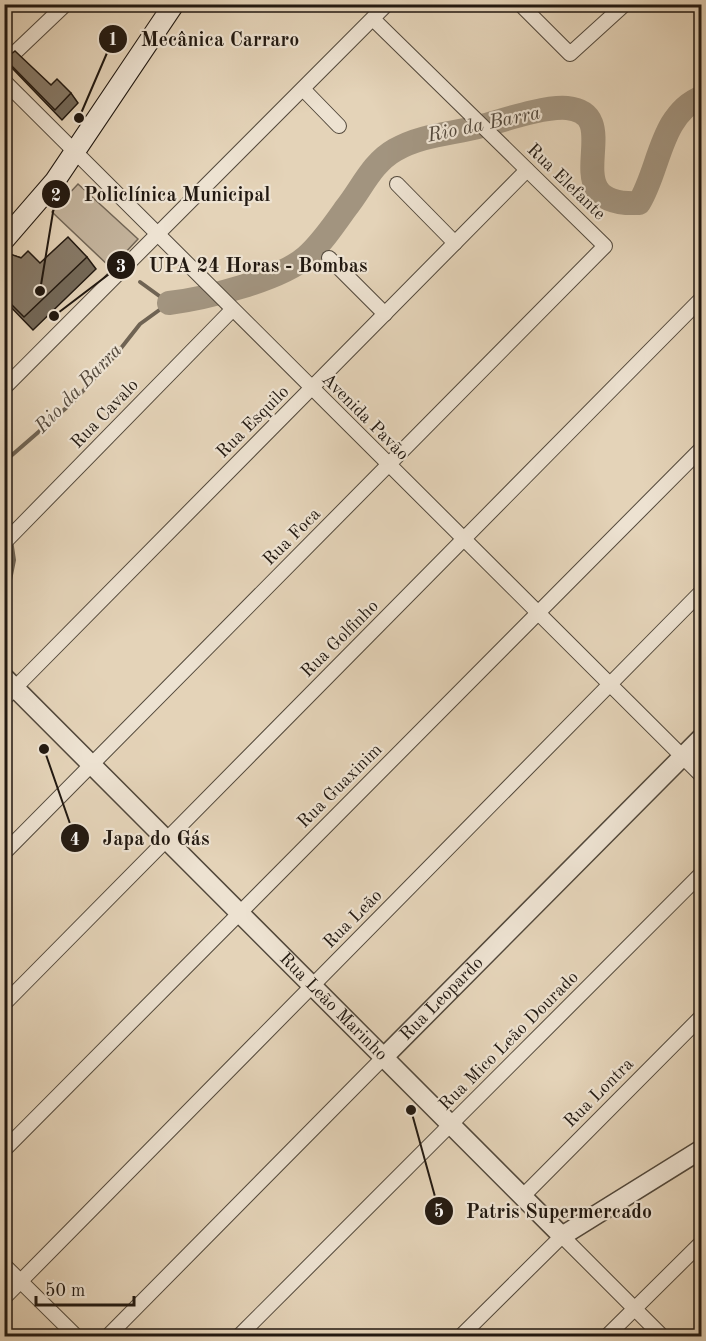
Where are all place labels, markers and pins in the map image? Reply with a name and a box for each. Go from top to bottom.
callout: Mecânica Carraro [98,20,311,58]
callout: Policlínica Municipal [41,175,282,213]
callout: UPA 24 Horas - Bombas [106,246,379,284]
callout: Japa do Gás [60,819,221,857]
callout: Patris Supermercado [424,1192,665,1230]

